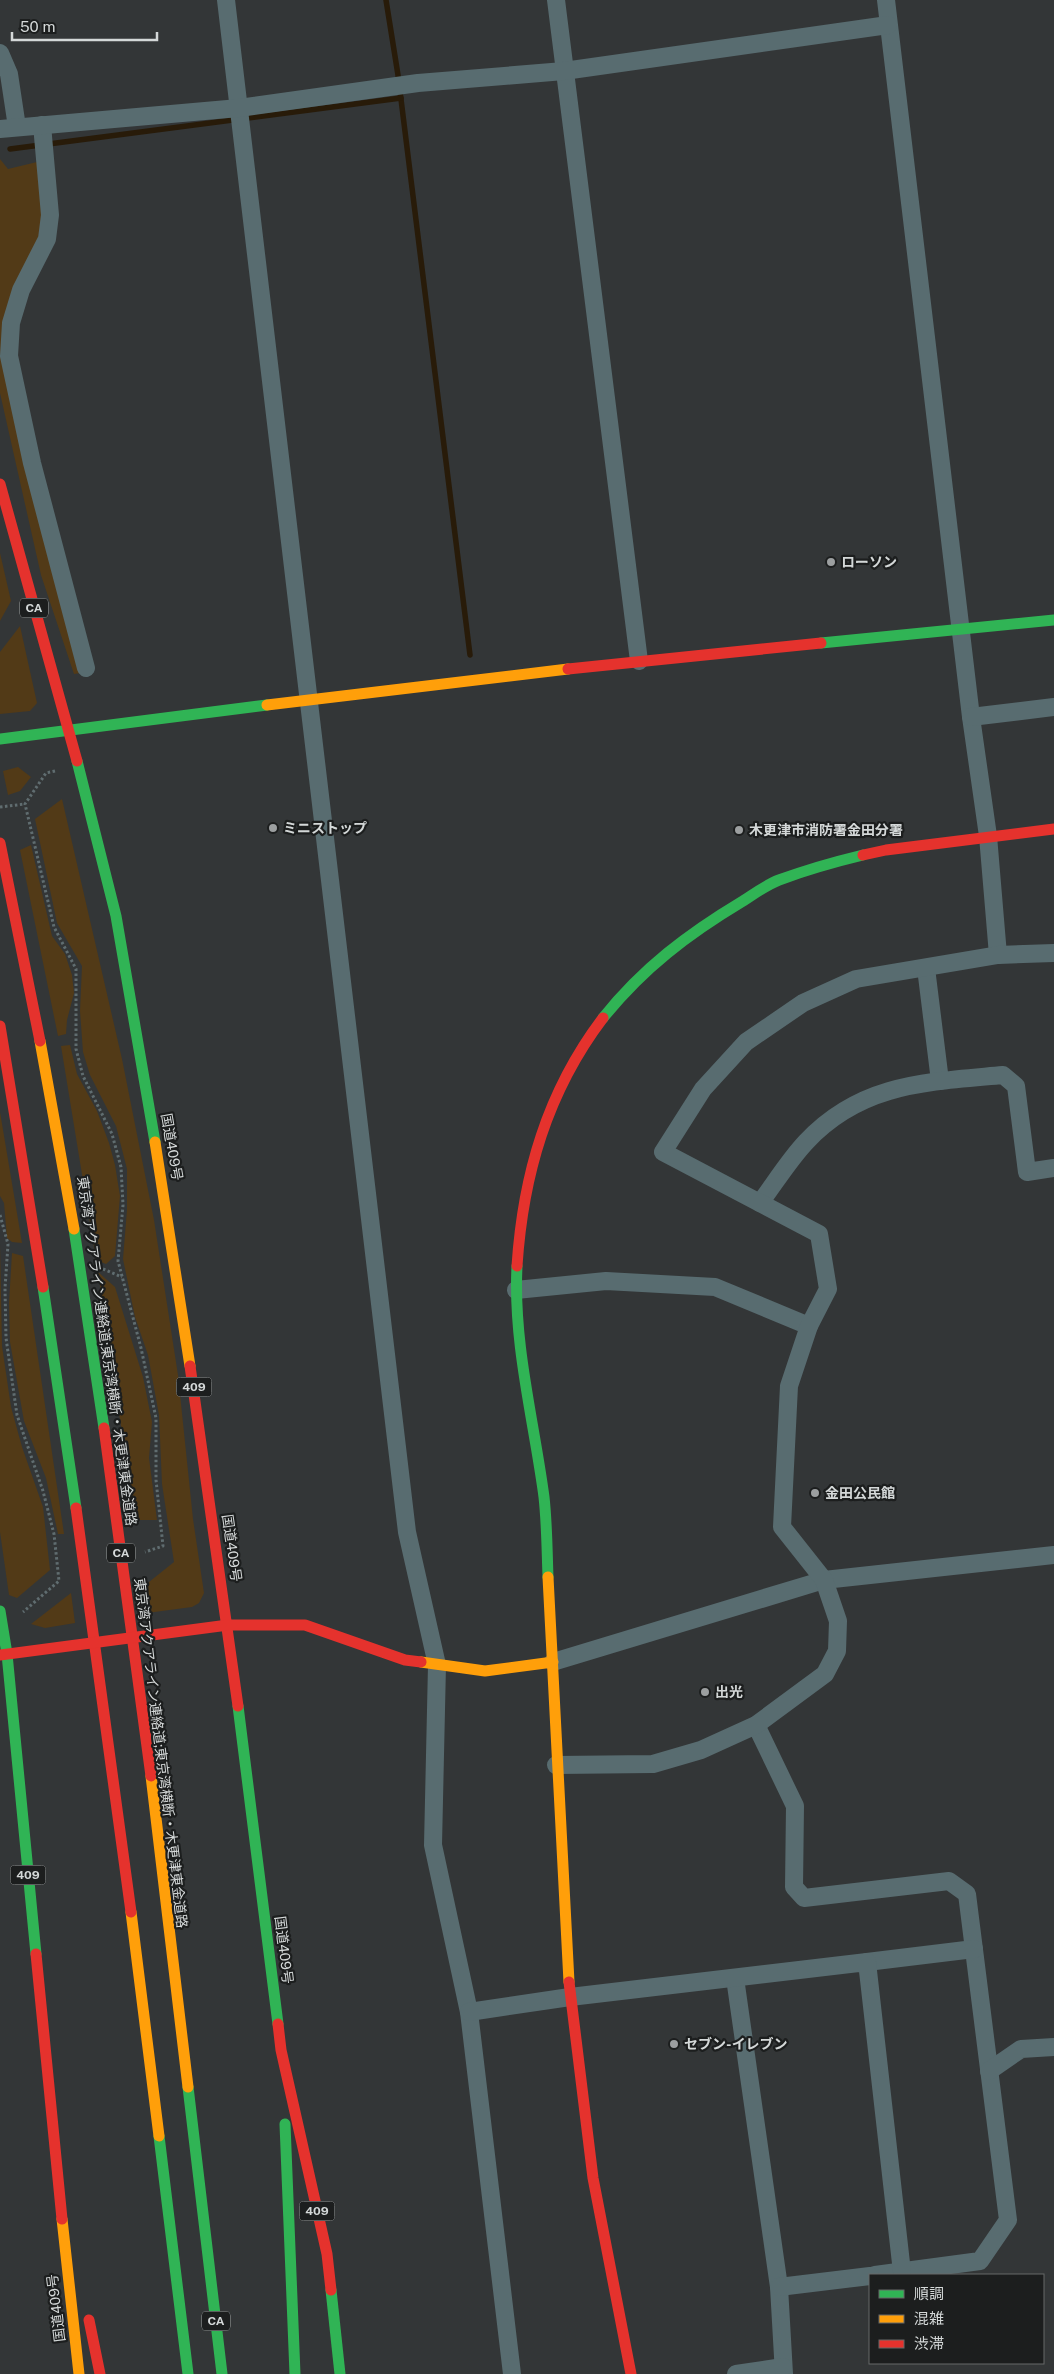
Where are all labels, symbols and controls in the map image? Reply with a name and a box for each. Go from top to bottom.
scale bar [12,10,158,42]
text: 50 m [20,18,55,35]
place label: ローソン [841,554,897,570]
marker: ローソン [825,556,837,568]
road number: CA [20,598,48,618]
place label: ミニストップ [283,820,367,836]
marker: ミニストップ [267,822,279,834]
place label: 木更津市消防署金田分署 [749,822,903,838]
marker: 木更津市消防署金田分署 [733,824,745,836]
street label: 国道409号 [158,1112,186,1182]
street label: 東京湾アクアライン連絡道;東京湾横断・木更津東金道路 [75,1175,139,1527]
road number: 409 [176,1378,212,1396]
place label: 金田公民館 [825,1485,895,1501]
marker: 金田公民館 [809,1487,821,1499]
street label: 国道409号 [219,1513,245,1583]
road number: CA [107,1544,135,1562]
street label: 東京湾アクアライン連絡道;東京湾横断・木更津東金道路 [132,1577,190,1929]
place label: 出光 [715,1684,743,1700]
marker: 出光 [699,1686,711,1698]
road number: 409 [10,1866,46,1884]
street label: 国道409号 [272,1915,296,1985]
place label: セブン-イレブン [684,2036,788,2052]
marker: セブン-イレブン [668,2038,680,2050]
road number: 409 [300,2202,334,2220]
street label: 国道409号 [44,2273,68,2343]
legend [869,2274,1044,2364]
text: 順調 [914,2285,944,2302]
text: 混雑 [914,2310,944,2327]
road number: CA [202,2312,230,2330]
text: 渋滞 [914,2335,944,2352]

